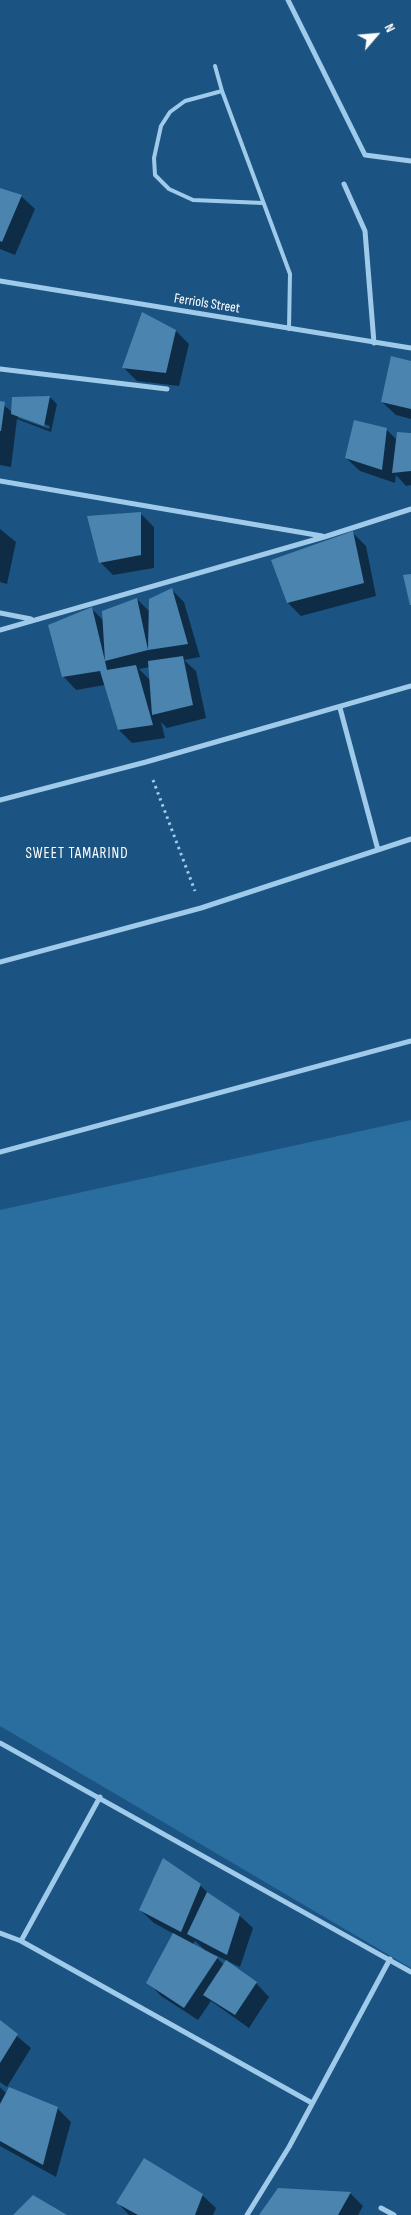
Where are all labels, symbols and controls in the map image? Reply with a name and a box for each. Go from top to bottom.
north arrow [351,10,401,60]
text: N [381,21,399,35]
street label: Ferriols Street [173,290,241,318]
district label: SWEET TAMARIND [24,845,130,863]

